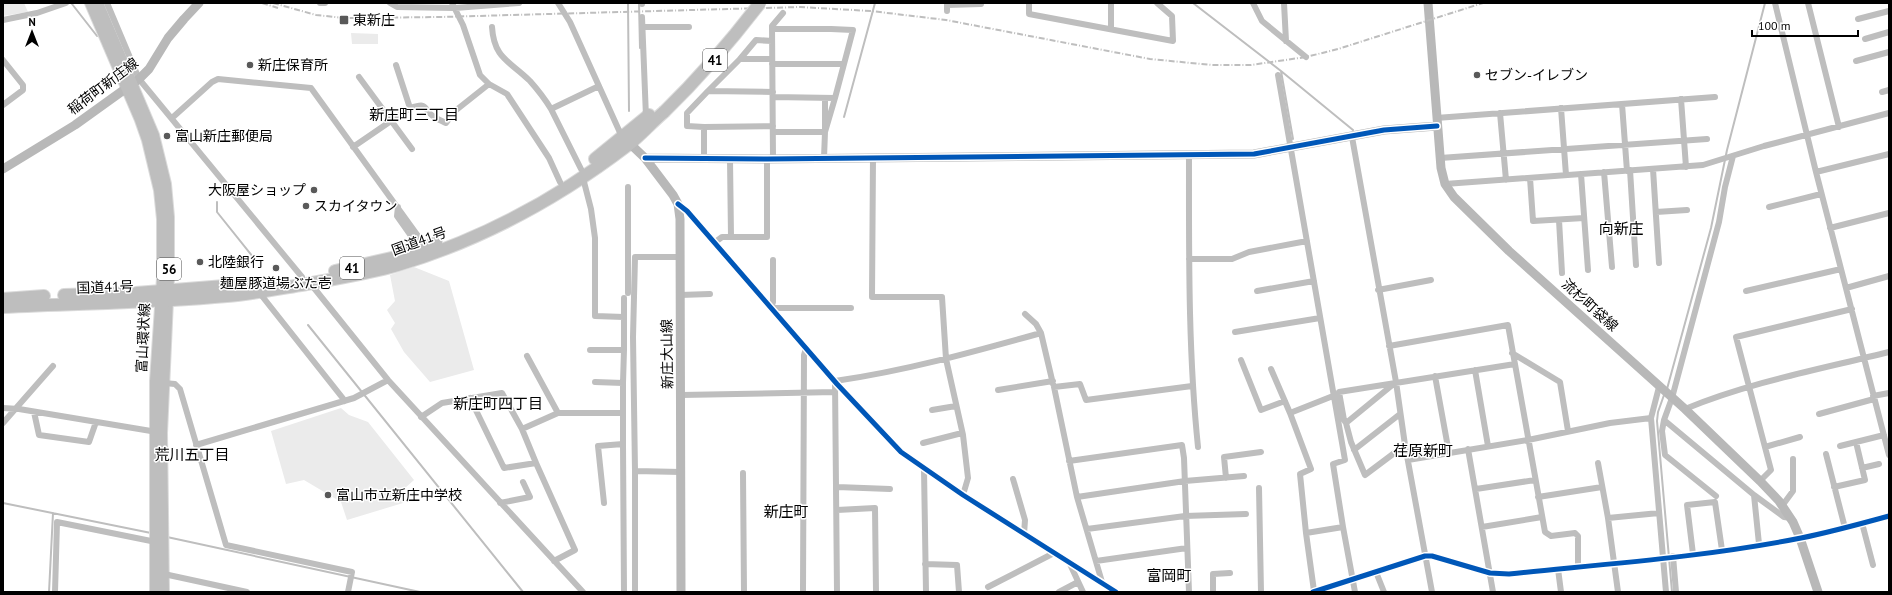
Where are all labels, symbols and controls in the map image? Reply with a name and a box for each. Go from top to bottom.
place label: 東新庄 [353,11,395,29]
north arrow [12,12,52,52]
scale bar [1752,12,1858,38]
marker: 東新庄 [338,14,350,26]
text: N [28,15,36,29]
text: 100 m [1758,18,1791,33]
road number: 41 [703,49,727,71]
street label: 稲荷町新庄線 [64,54,142,118]
place label: 新庄保育所 [258,56,328,74]
marker: 新庄保育所 [245,60,255,70]
place label: セブン-イレブン [1485,66,1588,84]
marker: セブン-イレブン [1472,70,1482,80]
district label: 新庄町三丁目 [369,105,459,124]
place label: 富山新庄郵便局 [175,127,273,145]
marker: 富山新庄郵便局 [162,131,172,141]
place label: 大阪屋ショップ [208,181,306,199]
marker: 大阪屋ショップ [309,185,319,195]
place label: スカイタウン [314,197,397,215]
marker: スカイタウン [301,201,311,211]
district label: 向新庄 [1598,219,1644,238]
street label: 国道41号 [389,223,449,259]
place label: 北陸銀行 [208,253,264,271]
marker: 北陸銀行 [195,257,205,267]
road number: 41 [340,257,364,279]
road number: 56 [157,258,181,280]
marker: 麺屋豚道場ぶた壱 [271,263,281,273]
place label: 麺屋豚道場ぶた壱 [220,274,332,292]
street label: 流杉町袋線 [1558,275,1622,335]
street label: 国道41号 [76,277,134,297]
street label: 富山環状線 [132,303,154,373]
street label: 新庄大山線 [657,319,677,389]
district label: 新庄町四丁目 [453,394,543,413]
district label: 荏原新町 [1393,441,1453,460]
district label: 荒川五丁目 [154,445,230,464]
place label: 富山市立新庄中学校 [336,486,462,504]
marker: 富山市立新庄中学校 [323,490,333,500]
district label: 新庄町 [763,502,809,521]
district label: 富岡町 [1146,566,1192,585]

